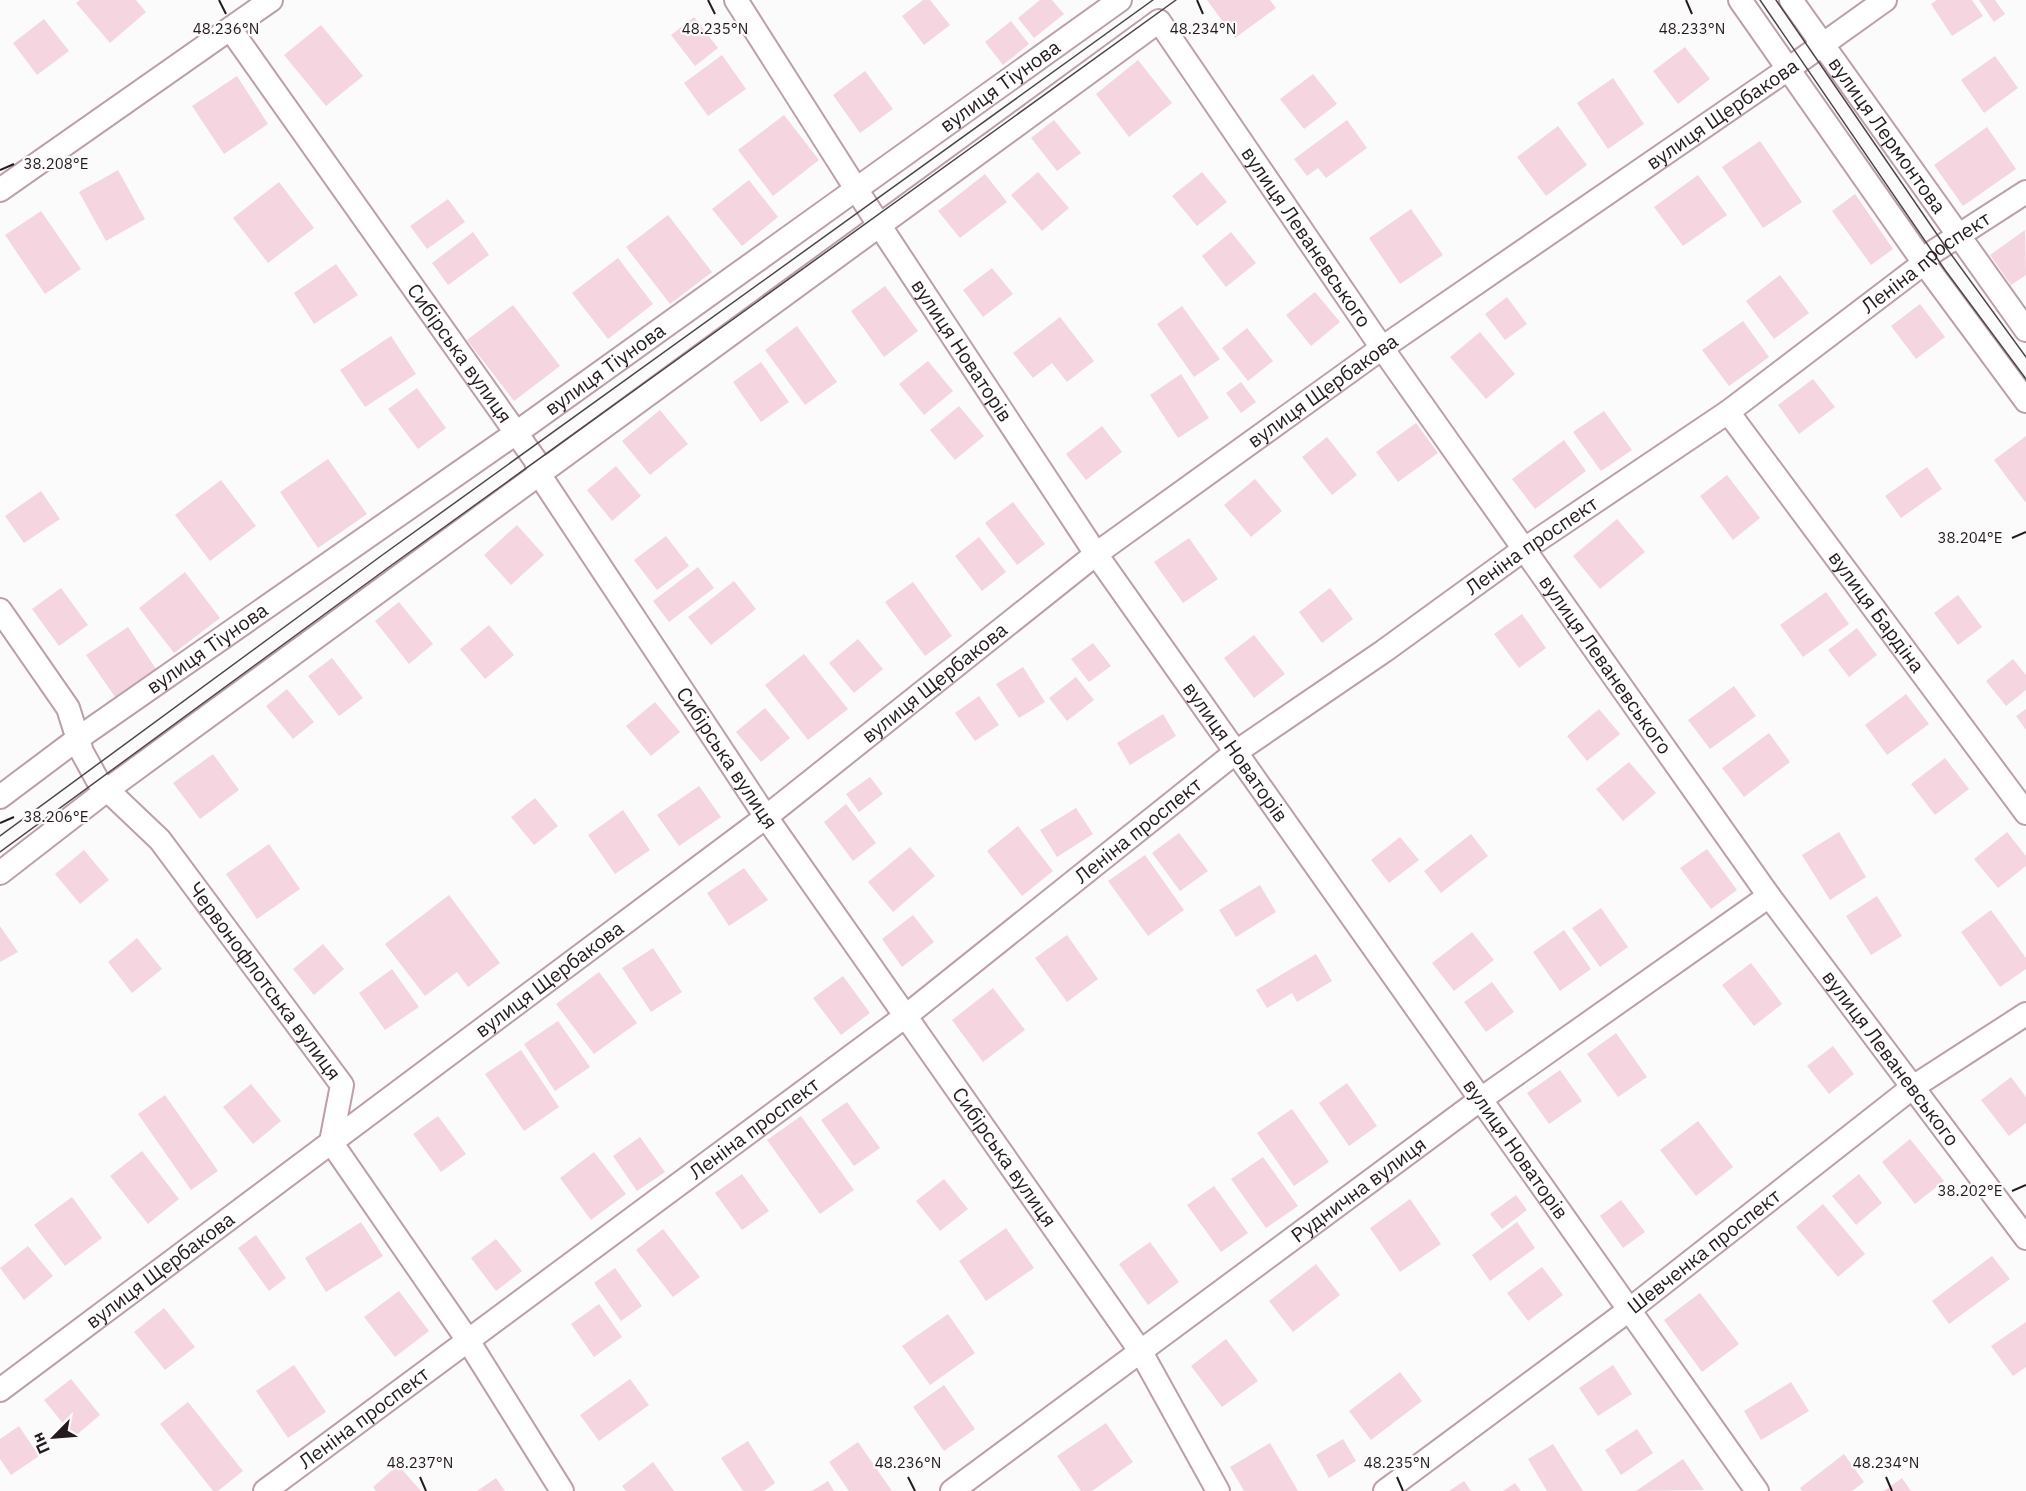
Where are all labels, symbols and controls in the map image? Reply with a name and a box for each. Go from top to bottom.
text: 48.236°N [193,19,259,38]
text: 48.235°N [682,19,748,38]
text: 48.234°N [1170,19,1236,38]
text: 48.233°N [1659,19,1725,38]
street label: вулиця Тіунова [934,33,1066,138]
street label: вулиця Лермонтова [1823,51,1953,219]
street label: вулиця Щербакова [1641,52,1804,176]
street label: вулиця Леваневського [1235,141,1378,333]
text: 38.208°E [24,154,88,173]
street label: Леніна проспект [1855,204,1996,319]
street label: вулиця Новаторів [905,273,1019,427]
street label: Сибірська вулиця [401,278,519,428]
street label: вулиця Тіунова [539,316,671,421]
street label: вулиця Щербакова [1242,327,1403,454]
street label: Леніна проспект [1459,489,1603,601]
text: 38.204°E [1938,528,2002,547]
street label: вулиця Бардіна [1823,545,1931,678]
street label: вулиця Леваневського [1533,569,1679,759]
street label: вулиця Тіунова [141,596,273,700]
street label: вулиця Щербакова [856,616,1013,749]
street label: вулиця Новаторів [1177,676,1295,827]
street label: Сибірська вулиця [671,681,784,834]
street label: Леніна проспект [1068,770,1207,889]
text: 38.206°E [24,807,88,826]
street label: Червонофлотська вулиця [183,876,348,1085]
street label: вулиця Щербакова [469,914,629,1043]
street label: вулиця Леваневського [1816,964,1966,1151]
street label: Леніна проспект [683,1070,825,1185]
street label: вулиця Новаторів [1457,1073,1575,1224]
street label: Сибірська вулиця [946,1081,1063,1232]
street label: Руднична вулиця [1285,1130,1431,1248]
text: 38.202°E [1938,1181,2002,1200]
street label: Шевченка проспект [1621,1182,1786,1320]
street label: вулиця Щербакова [80,1205,240,1334]
street label: Леніна проспект [293,1360,435,1475]
north arrow [24,1407,84,1467]
text: Пн [27,1430,54,1457]
text: 48.237°N [387,1453,453,1472]
text: 48.236°N [875,1453,941,1472]
text: 48.235°N [1364,1453,1430,1472]
text: 48.234°N [1853,1453,1919,1472]

